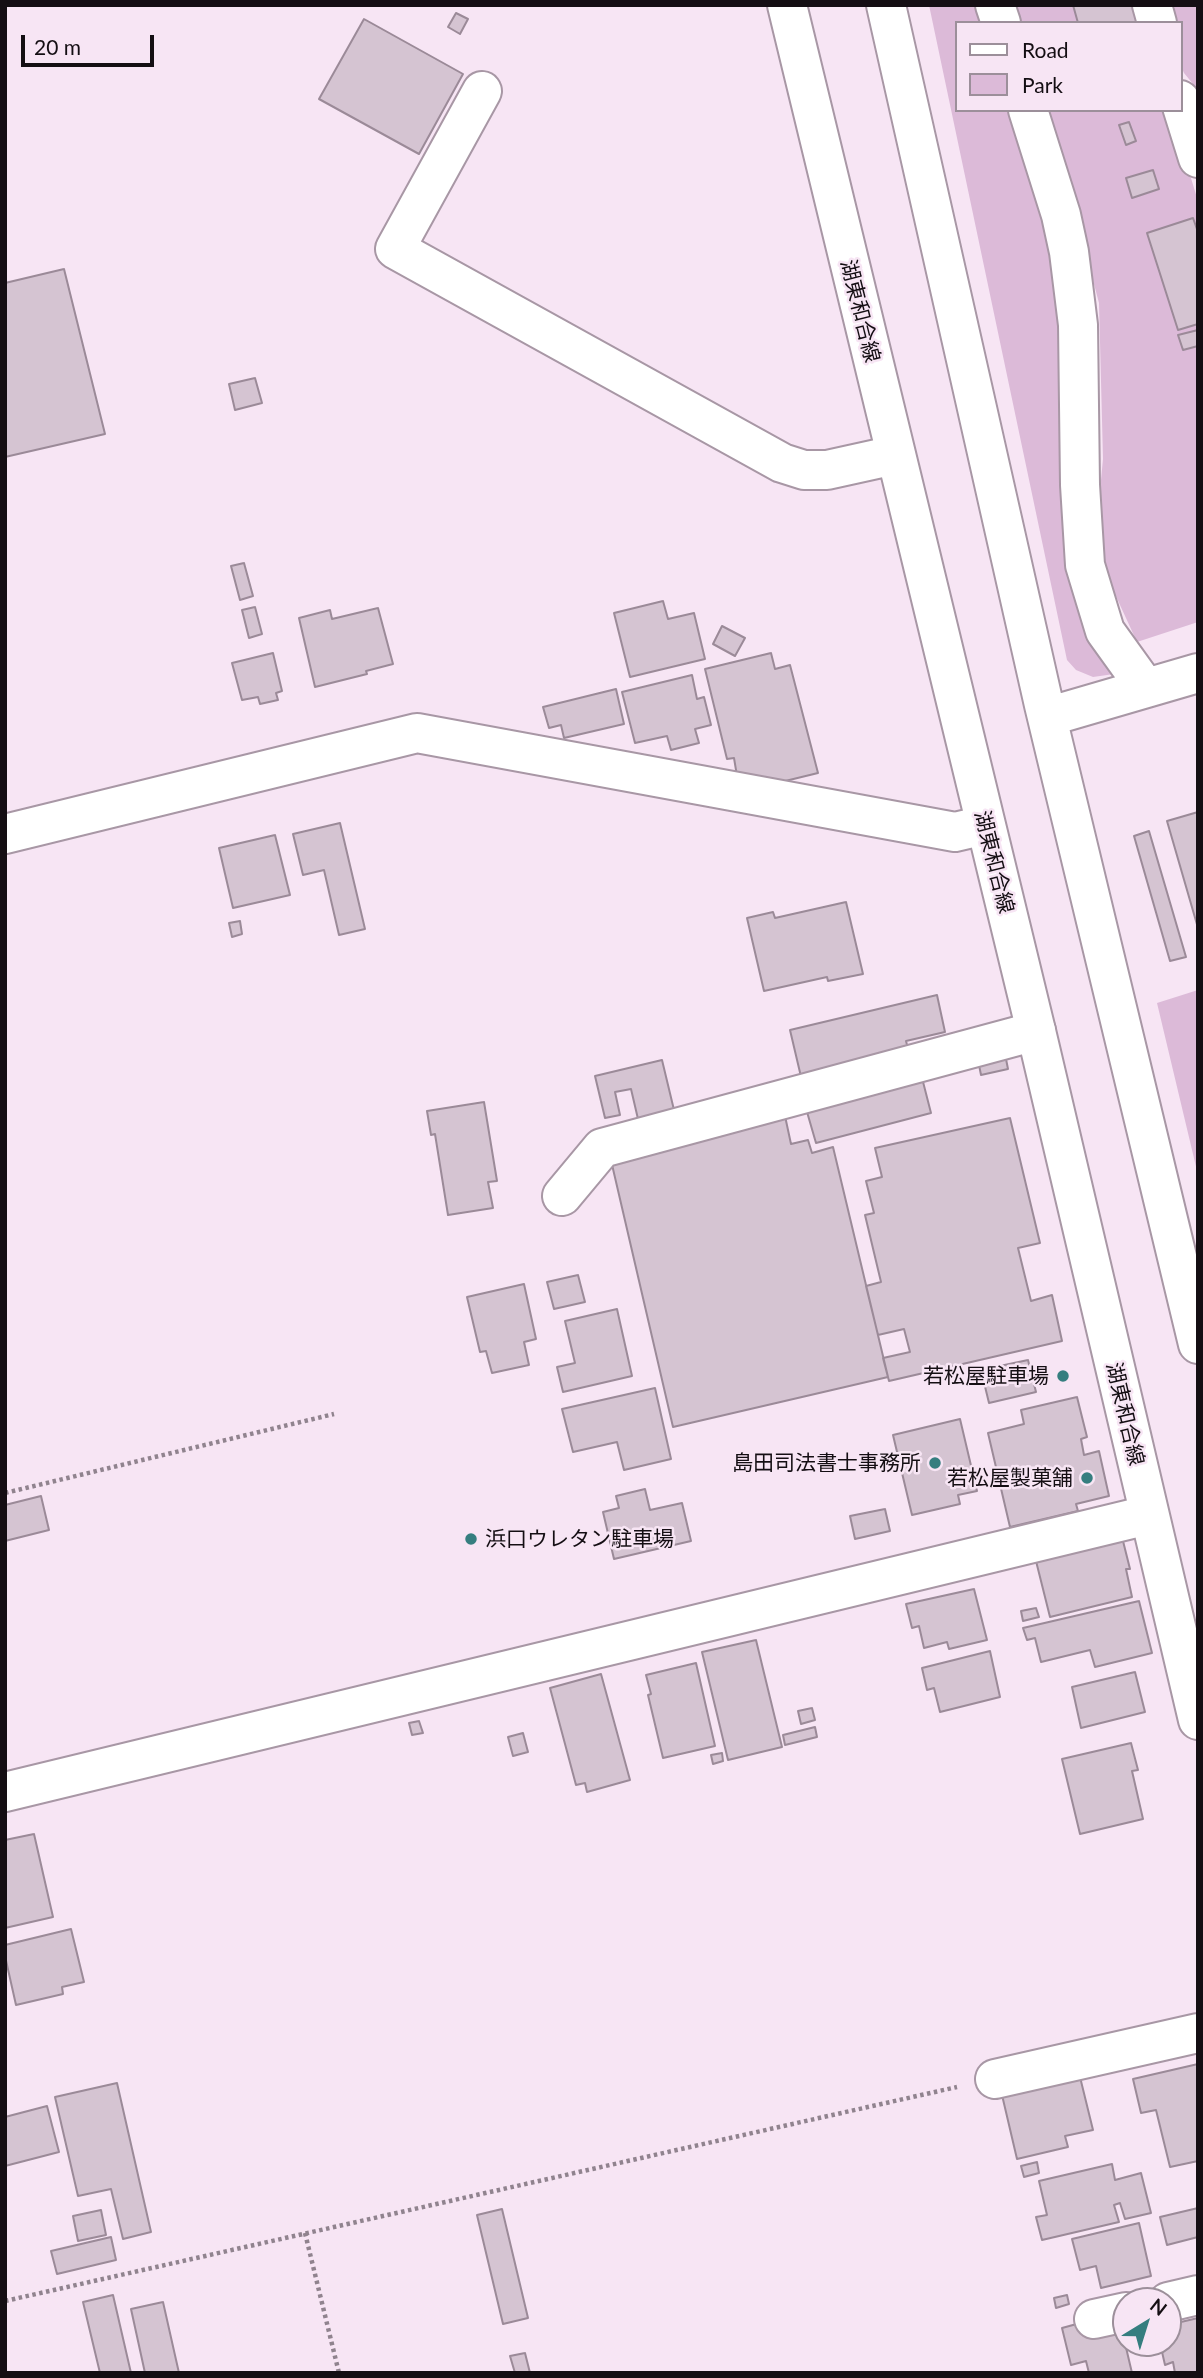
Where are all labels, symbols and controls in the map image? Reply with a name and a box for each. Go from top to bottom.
scale bar [24,21,158,65]
legend [954,21,1182,112]
text: 20 m [34,34,81,59]
text: Road [1022,37,1069,62]
text: Park [1022,72,1063,97]
street label: 湖東和合線 [835,257,885,365]
street label: 湖東和合線 [969,808,1019,916]
street label: 湖東和合線 [1101,1360,1149,1468]
place label: 若松屋駐車場 [923,1363,1049,1389]
marker: 若松屋駐車場 [1055,1368,1071,1384]
place label: 島田司法書士事務所 [732,1450,921,1476]
marker: 島田司法書士事務所 [927,1455,943,1471]
place label: 若松屋製菓舗 [947,1465,1073,1491]
marker: 若松屋製菓舗 [1079,1470,1095,1486]
place label: 浜口ウレタン駐車場 [485,1526,674,1552]
marker: 浜口ウレタン駐車場 [463,1531,479,1547]
north arrow [1112,2287,1182,2357]
text: N [1146,2293,1172,2320]

